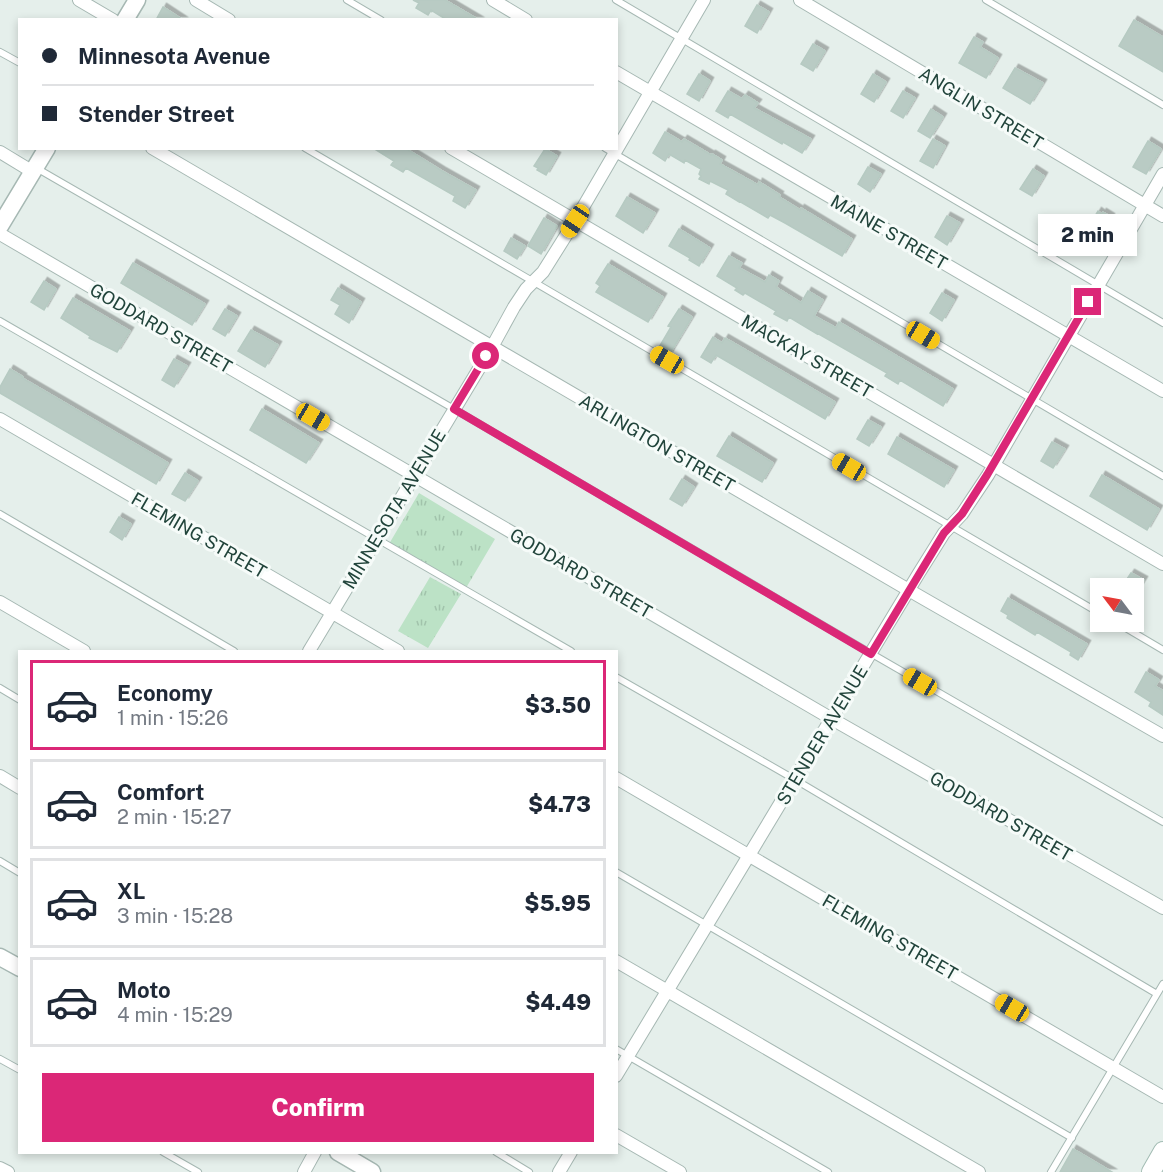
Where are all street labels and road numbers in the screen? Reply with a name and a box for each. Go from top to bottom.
street label: ANGLIN STREET [915,63,1047,153]
street label: MAINE STREET [827,190,951,274]
street label: GODDARD STREET [86,279,236,377]
street label: MACKAY STREET [738,310,876,402]
street label: ARLINGTON STREET [575,390,739,496]
street label: MINNESOTA AVENUE [338,425,450,593]
street label: FLEMING STREET [128,488,271,582]
street label: GODDARD STREET [506,524,656,622]
street label: STENDER AVENUE [772,661,872,809]
street label: GODDARD STREET [926,767,1076,865]
street label: FLEMING STREET [819,890,962,984]

